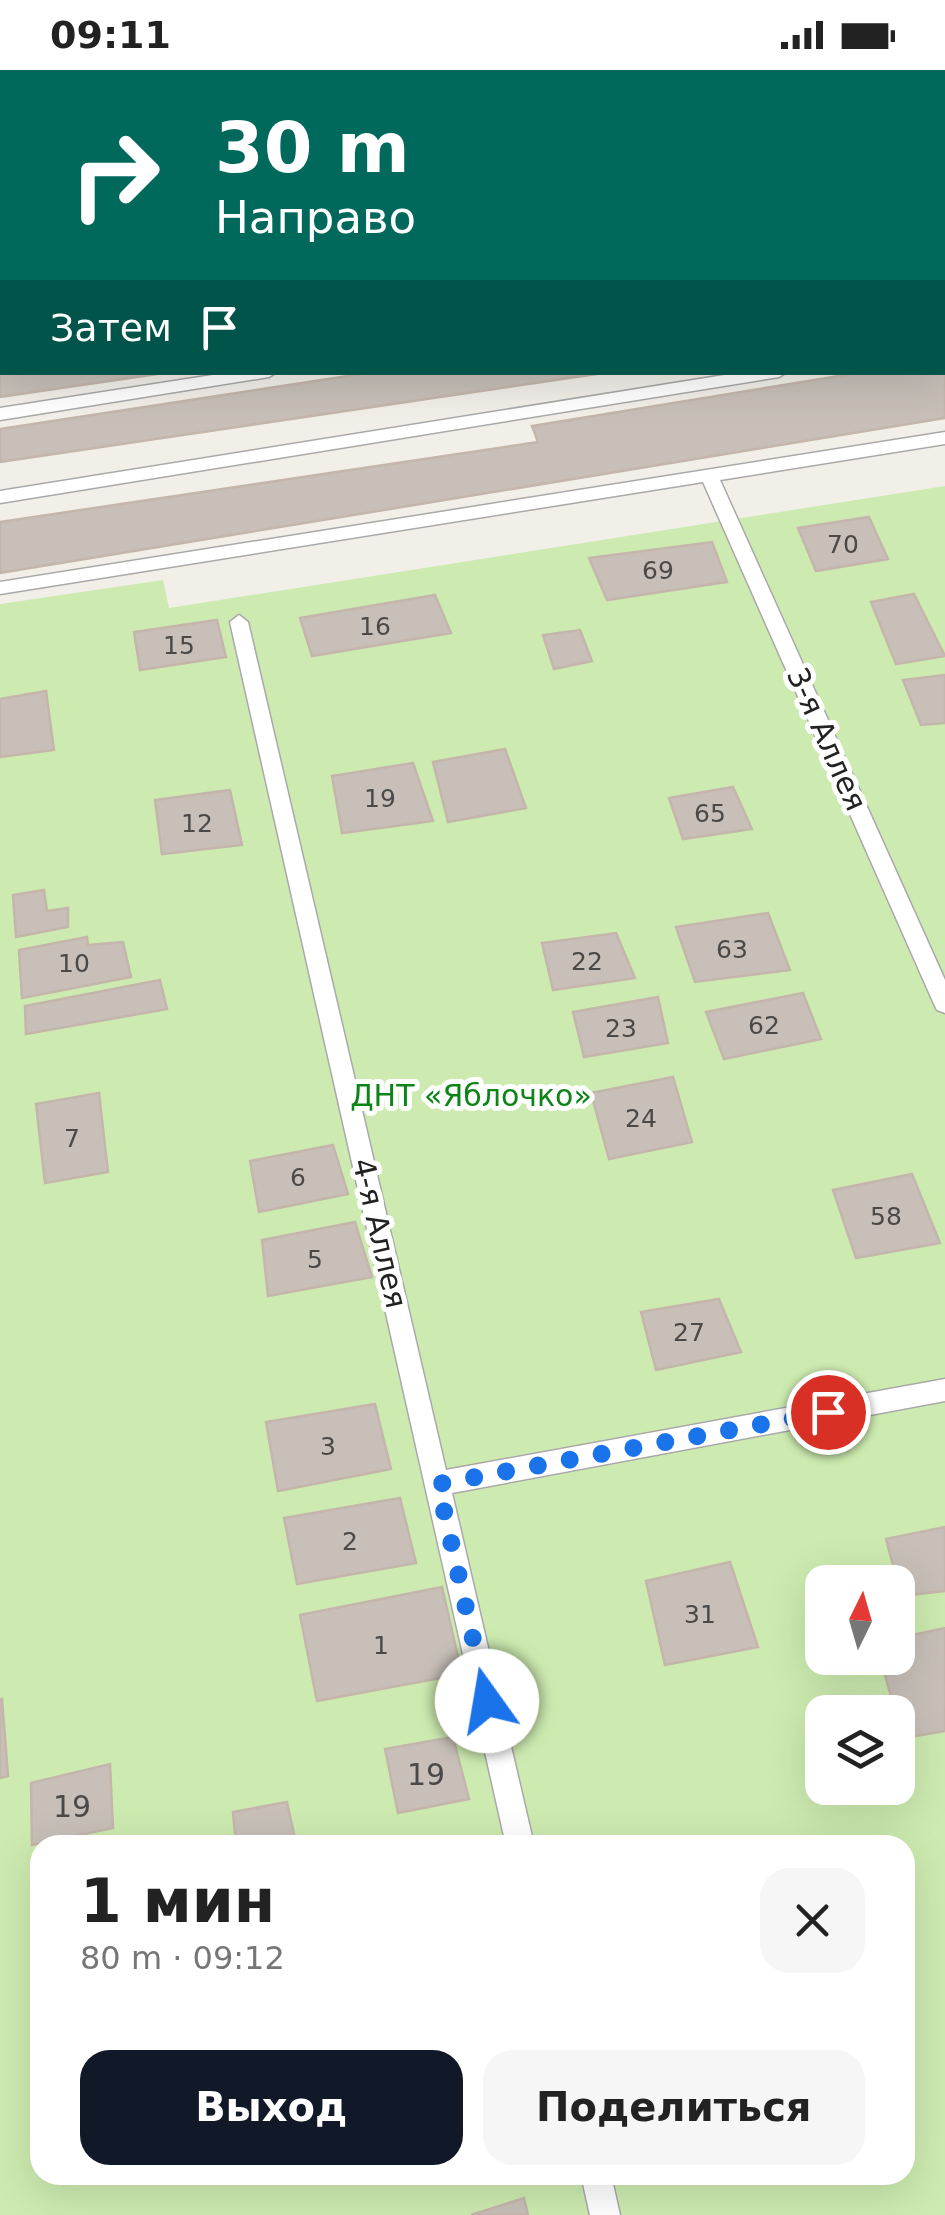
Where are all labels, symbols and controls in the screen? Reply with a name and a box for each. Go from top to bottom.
text: 09:11 [50,13,171,57]
text: 30 m [215,107,410,189]
icon: right [50,110,180,240]
text: Направо [215,191,416,244]
icon: arrive [192,300,247,355]
text: Затем [50,306,172,350]
house number: 70 [827,530,859,559]
house number: 69 [642,556,674,585]
house number: 16 [359,612,391,641]
house number: 15 [163,631,195,660]
street label: 3-я Аллея [780,662,874,816]
house number: 19 [364,784,396,813]
house number: 65 [694,799,726,828]
house number: 12 [181,809,213,838]
house number: 63 [716,935,748,964]
house number: 22 [571,947,603,976]
house number: 10 [58,949,90,978]
house number: 62 [748,1011,780,1040]
house number: 23 [605,1014,637,1043]
park label: ДНТ «Яблочко» [350,1078,592,1113]
house number: 24 [625,1104,657,1133]
house number: 7 [64,1124,80,1153]
street label: 4-я Аллея [346,1155,414,1311]
house number: 6 [290,1163,306,1192]
house number: 58 [870,1202,902,1231]
house number: 5 [307,1245,323,1274]
house number: 27 [673,1318,705,1347]
pin [786,1370,871,1455]
icon: arrive [801,1385,856,1440]
house number: 3 [320,1432,336,1461]
house number: 2 [342,1527,358,1556]
north arrow [805,1565,915,1675]
map controls [805,1565,915,1805]
house number: 31 [684,1600,716,1629]
house number: 1 [373,1631,389,1660]
position arrow [435,1649,539,1753]
button: layers [805,1695,915,1805]
house number: 19 [407,1757,445,1792]
house number: 19 [53,1789,91,1824]
text: 1 мин [80,1866,275,1936]
button: close [760,1868,865,1973]
text: 80 m · 09:12 [80,1939,285,1977]
button: Выход [80,2050,463,2165]
button: Поделиться [483,2050,865,2165]

